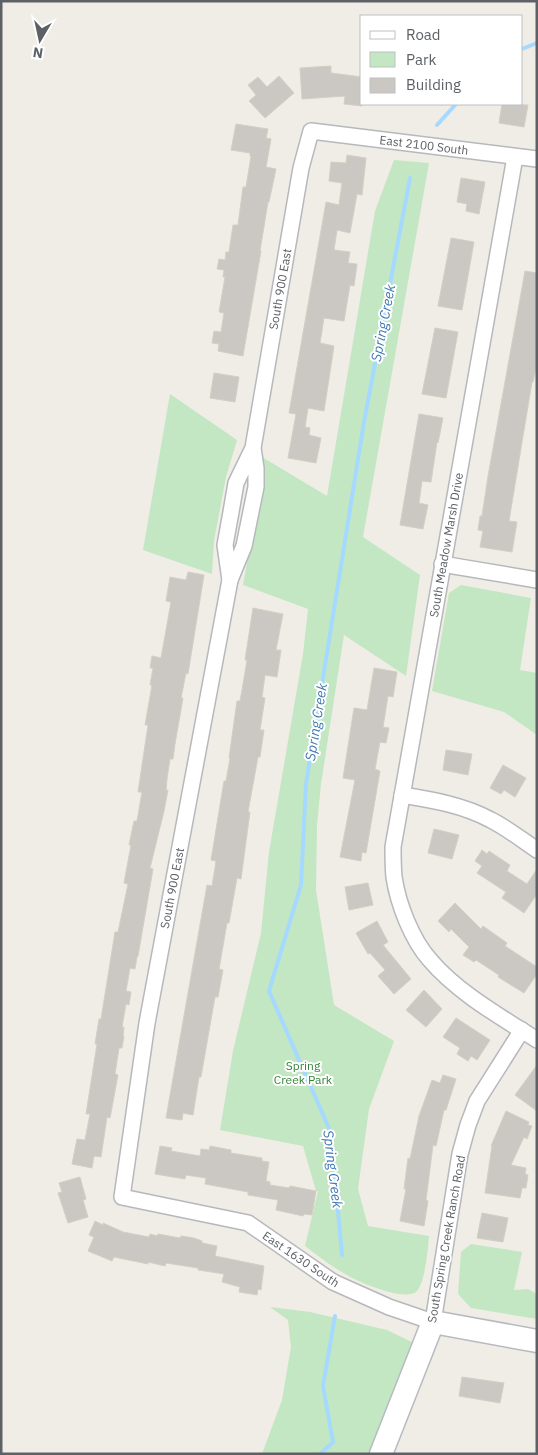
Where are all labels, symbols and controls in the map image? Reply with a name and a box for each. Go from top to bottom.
north arrow [15,15,65,65]
legend [360,15,523,105]
text: Road [406,25,441,44]
text: N [32,43,44,63]
text: Park [406,50,436,69]
text: Building [406,75,461,94]
street label: East 2100 South [379,132,469,158]
street label: South 900 East [265,247,295,331]
water label: Spring Creek [367,282,399,363]
street label: South Meadow Marsh Drive [426,471,466,619]
water label: Spring Creek [301,681,331,762]
street label: South 900 East [157,846,187,930]
park label: Spring Creek Park [274,1058,333,1087]
water label: Spring Creek [319,1129,347,1210]
street label: South Spring Creek Ranch Road [424,1154,468,1324]
street label: East 1630 South [260,1228,342,1290]

